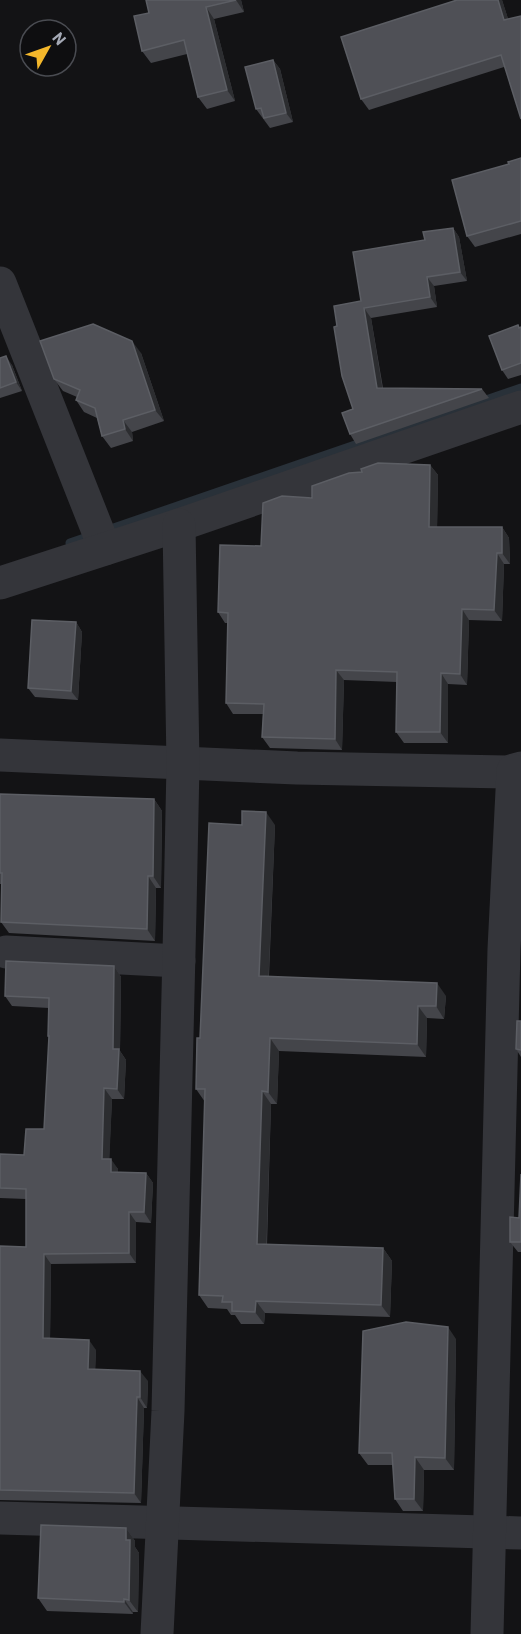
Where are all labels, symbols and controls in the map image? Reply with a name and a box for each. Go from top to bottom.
north arrow [18,18,78,78]
text: N [49,28,71,48]

